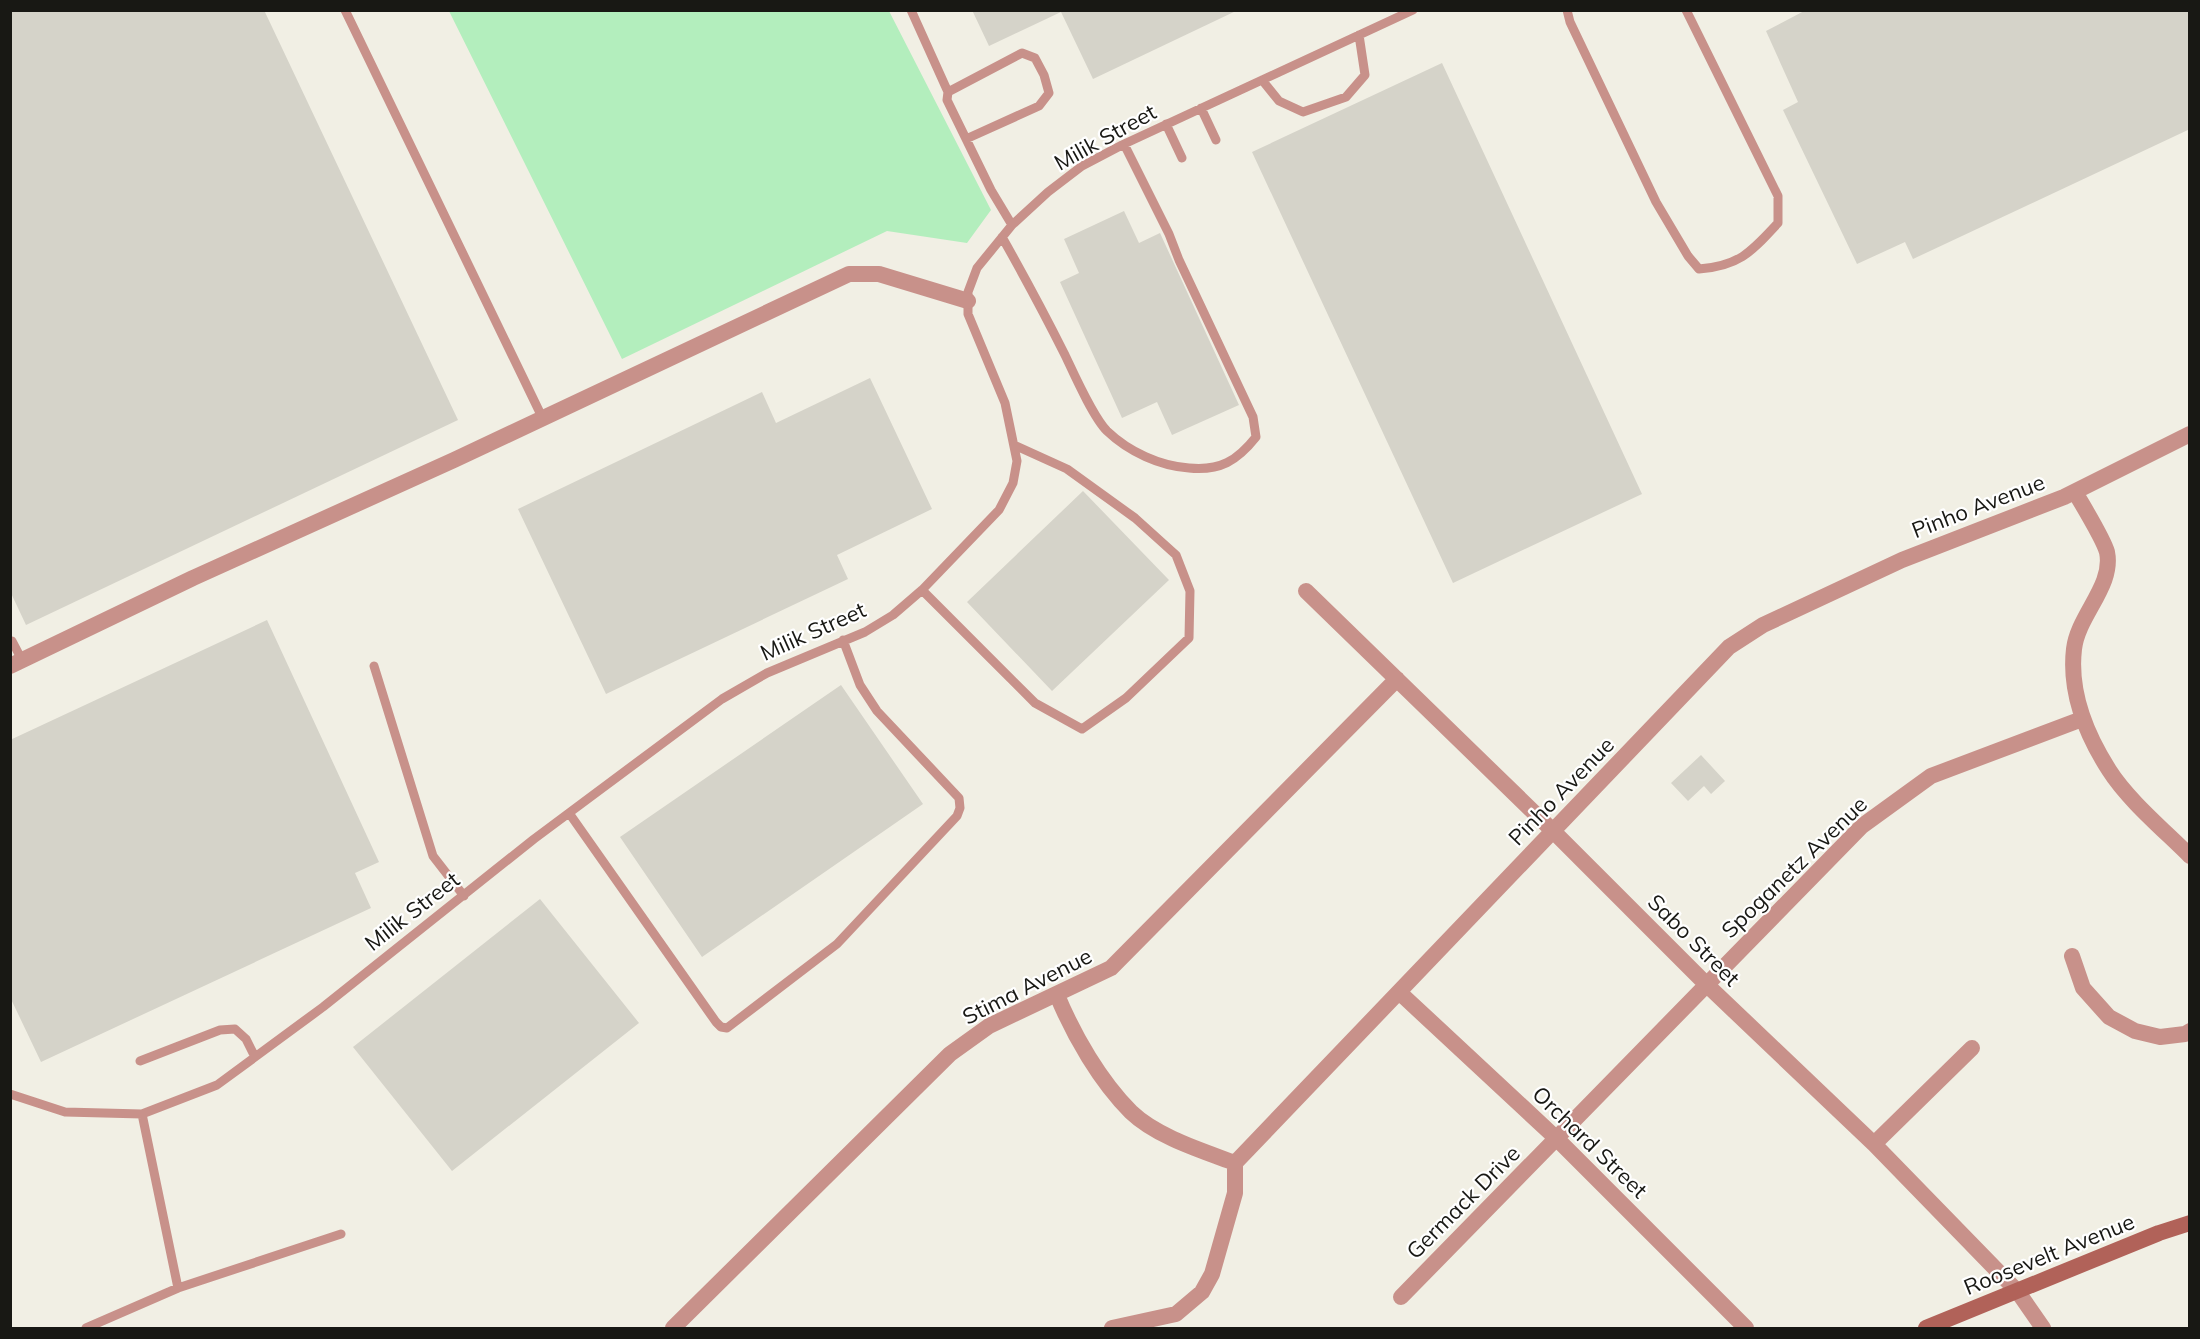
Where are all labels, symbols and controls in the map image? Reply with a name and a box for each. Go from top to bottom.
street label: Milik Street [1049,97,1161,177]
street label: Pinho Avenue [1908,468,2048,544]
street label: Milik Street [756,595,870,667]
street label: Pinho Avenue [1502,731,1620,851]
street label: Spoganetz Avenue [1715,790,1873,944]
street label: Milik Street [359,865,465,957]
street label: Sabo Street [1642,888,1746,992]
street label: Stima Avenue [958,941,1096,1031]
street label: Orchard Street [1527,1080,1654,1204]
street label: Germack Drive [1400,1139,1526,1265]
street label: Roosevelt Avenue [1960,1207,2138,1301]

